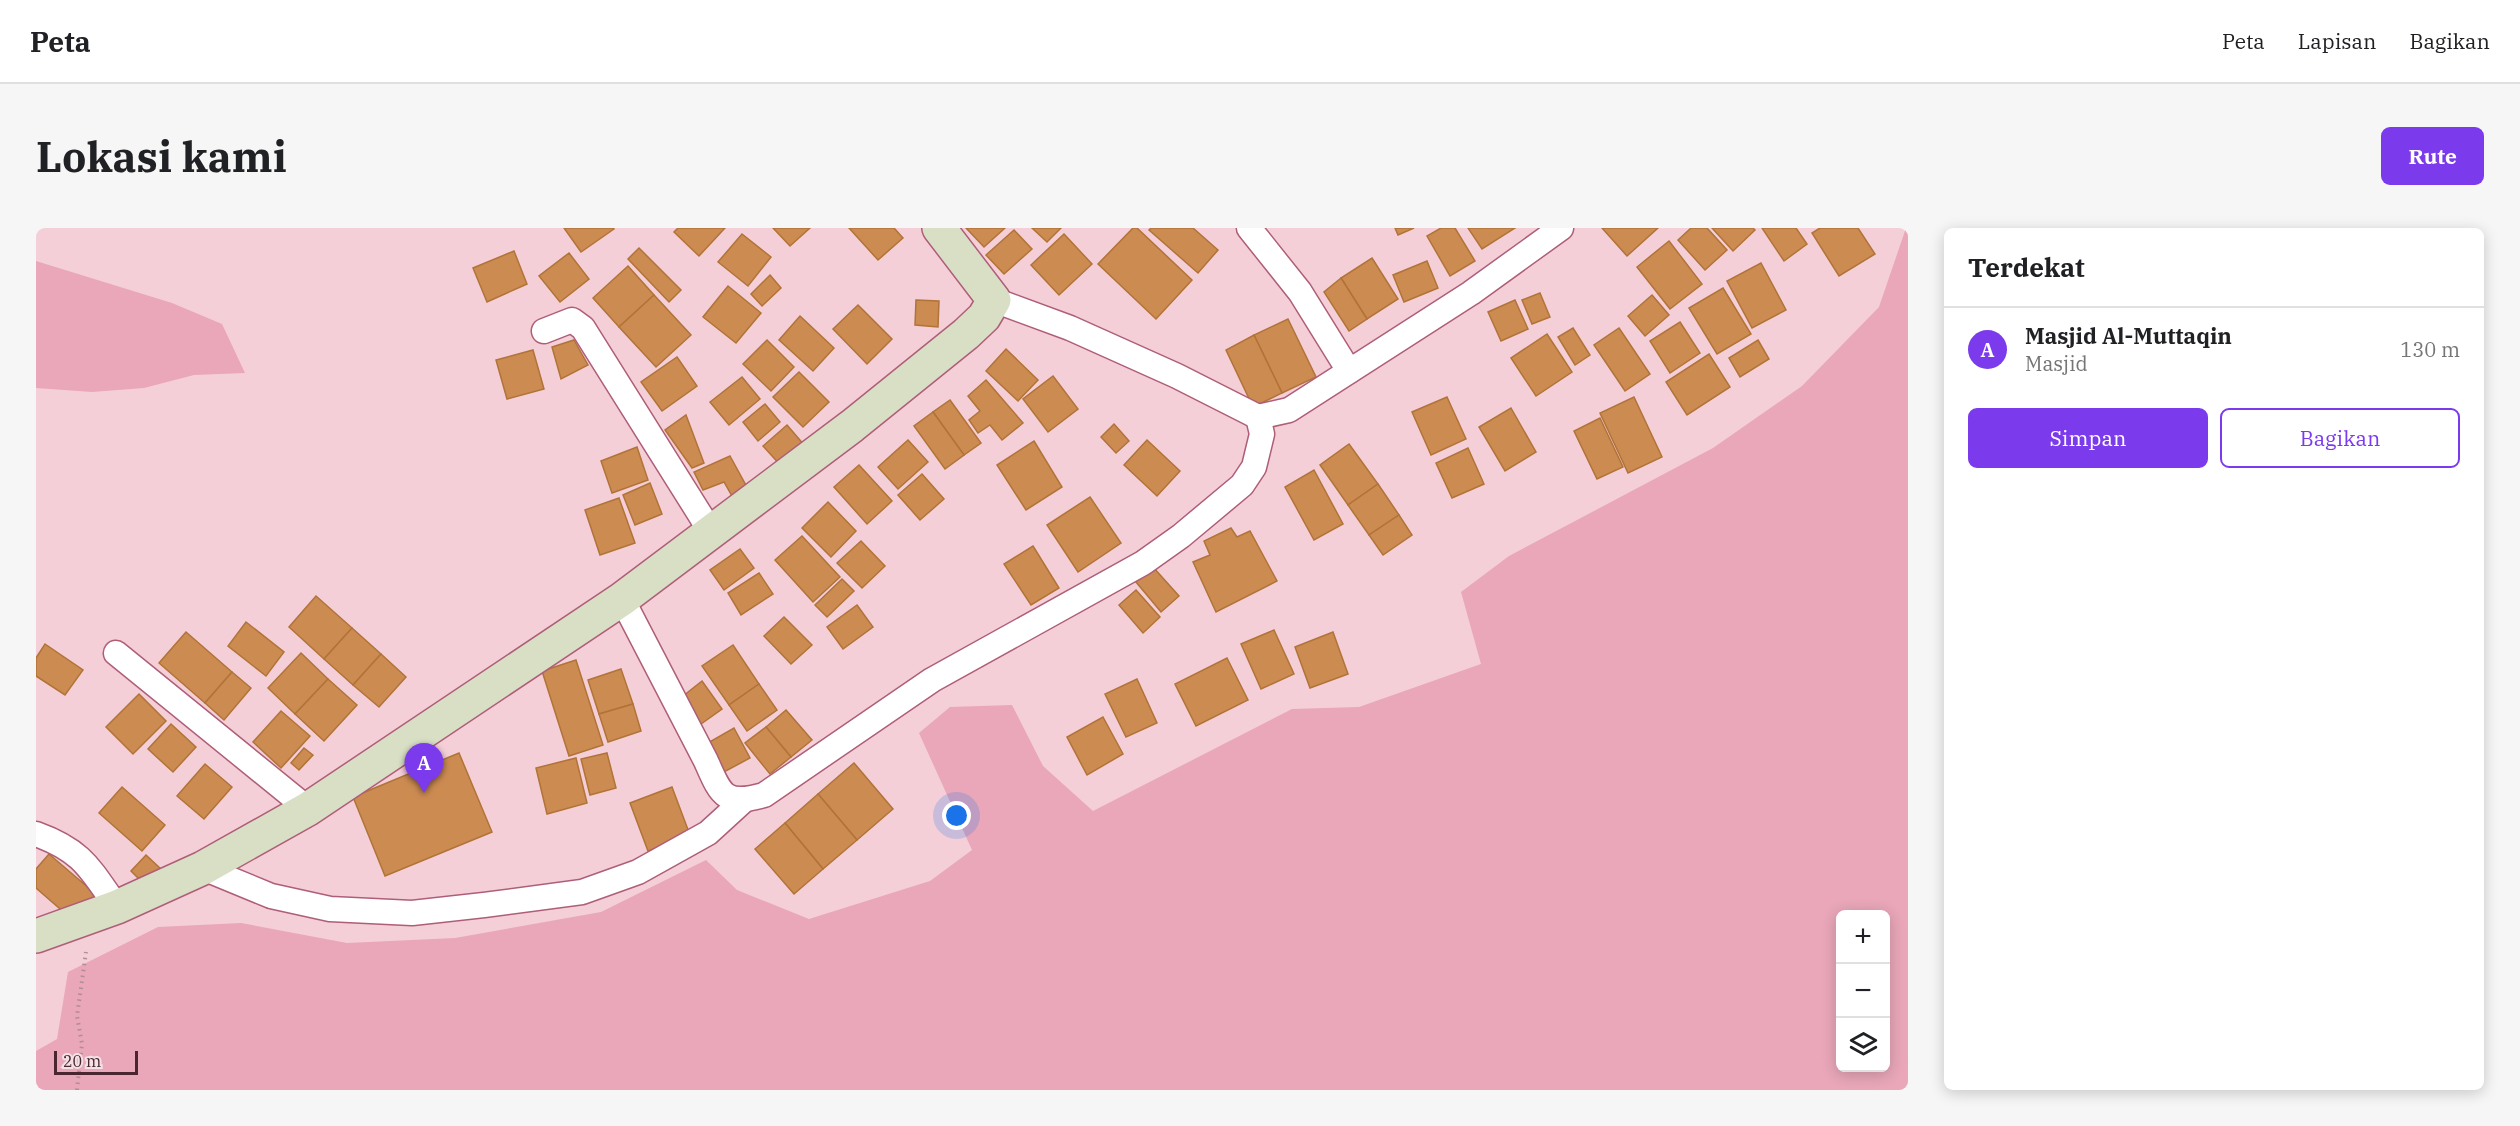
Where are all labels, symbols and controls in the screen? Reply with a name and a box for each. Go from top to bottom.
text: Peta [30,23,91,60]
text: Peta [2222,27,2265,55]
text: Lapisan [2298,27,2376,55]
text: Bagikan [2409,27,2490,55]
button: Rute [2381,127,2484,185]
text: Lokasi kami [36,129,287,184]
text: Terdekat [1968,250,2085,284]
text: Masjid Al-Muttaqin [2025,321,2232,350]
text: A [1981,336,1994,363]
text: 130 m [2400,336,2460,363]
text: Masjid [2025,350,2088,377]
button: Simpan [1968,408,2208,468]
button: Bagikan [2220,408,2460,468]
pin: A [404,744,444,793]
your location [942,801,971,830]
map controls [1836,910,1890,1072]
button: + [1836,910,1890,964]
button: − [1836,964,1890,1018]
button: layers [1836,1018,1890,1072]
scale bar [54,1048,138,1076]
text: 20 m [63,1051,101,1071]

